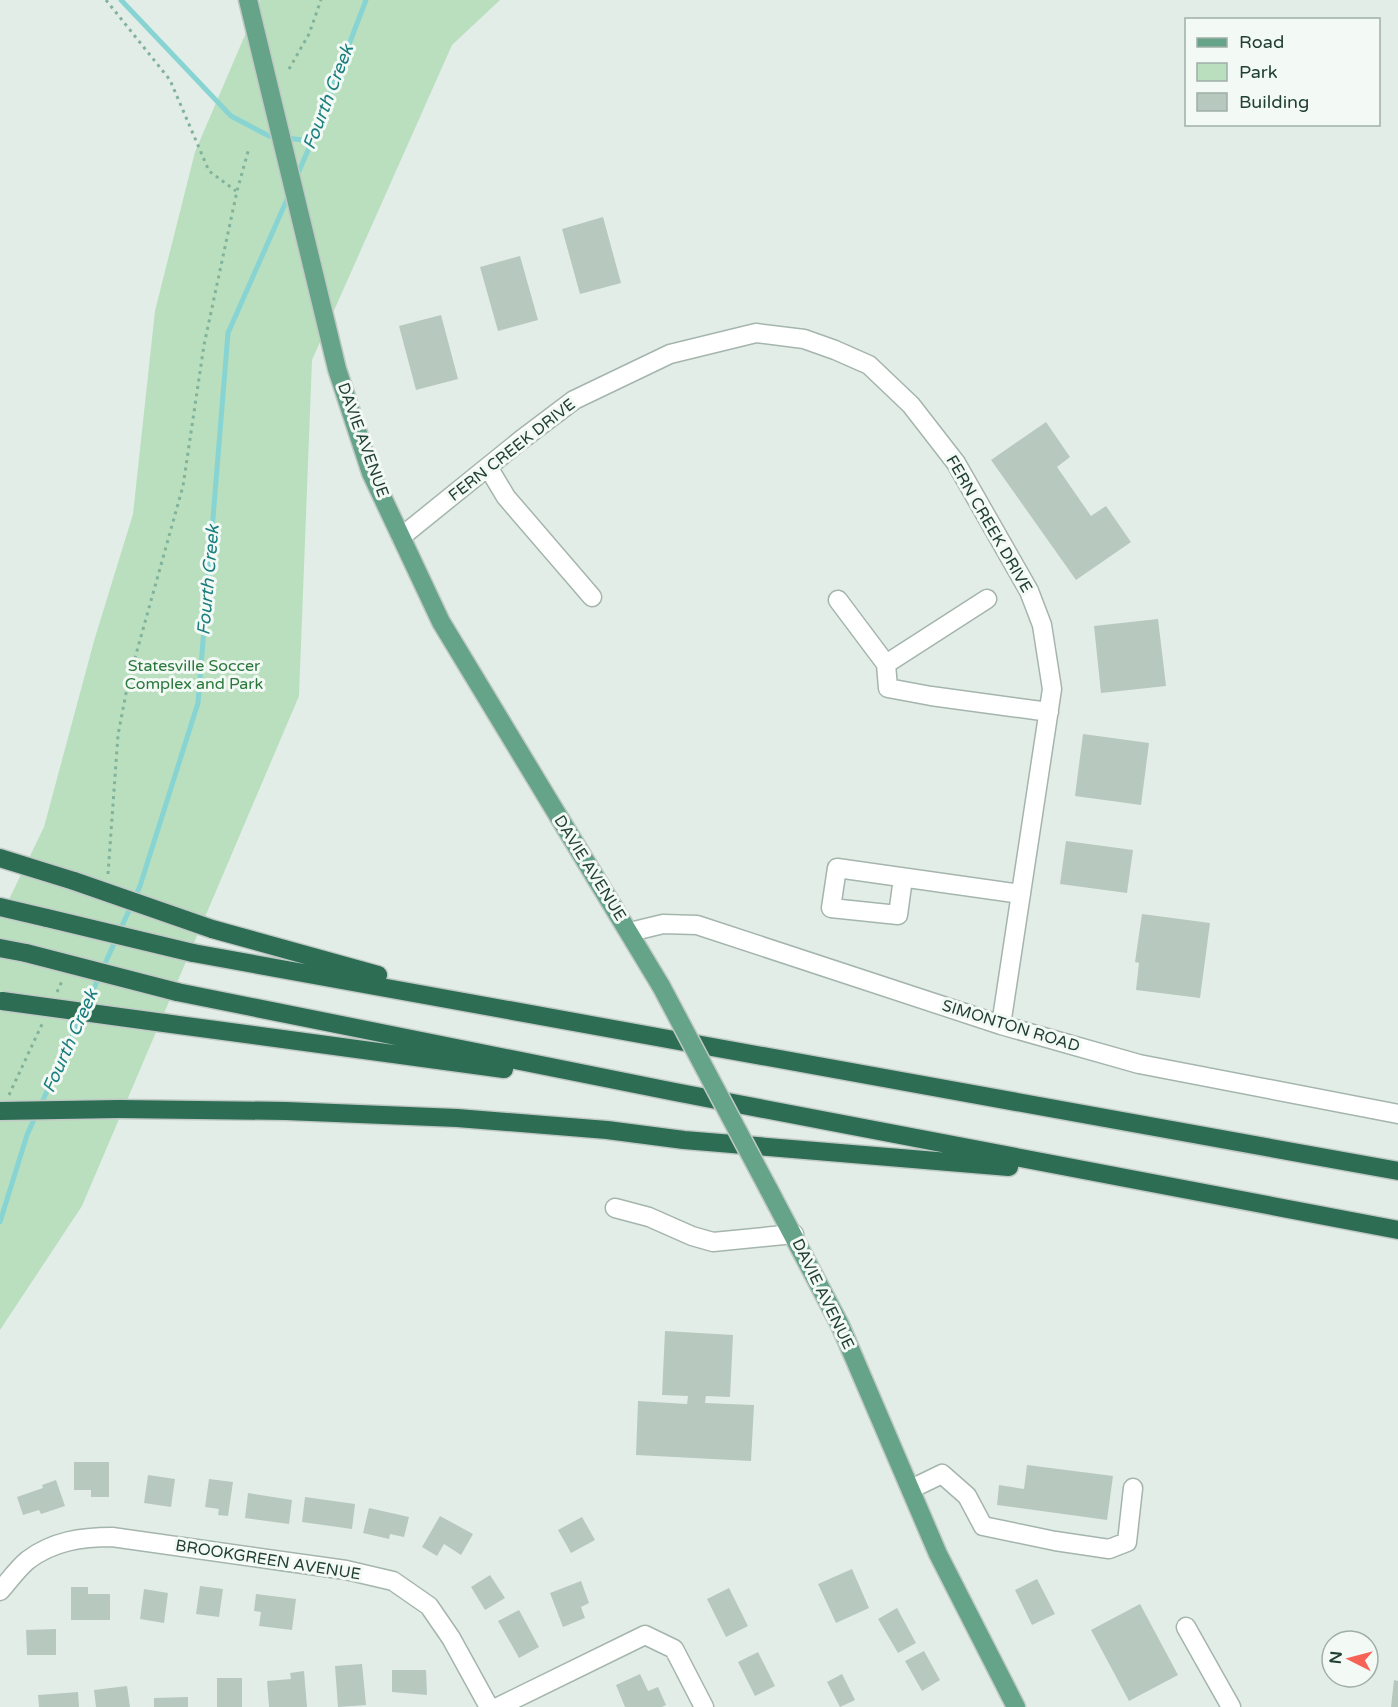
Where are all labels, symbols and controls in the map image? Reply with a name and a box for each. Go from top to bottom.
legend [1185,18,1380,126]
text: Road [1239,31,1284,53]
water label: Fourth Creek [298,40,359,153]
text: Park [1239,61,1278,83]
text: Building [1239,91,1309,113]
street label: DAVIE AVENUE [333,380,393,500]
street label: FERN CREEK DRIVE [445,394,579,506]
street label: FERN CREEK DRIVE [941,452,1037,596]
water label: Fourth Creek [192,523,224,636]
park label: Statesville Soccer Complex and Park [125,656,263,694]
street label: DAVIE AVENUE [550,811,630,925]
water label: Fourth Creek [37,985,103,1096]
street label: SIMONTON ROAD [940,996,1082,1056]
street label: DAVIE AVENUE [788,1235,858,1353]
street label: BROOKGREEN AVENUE [174,1535,362,1585]
north arrow [1320,1629,1380,1689]
text: N [1325,1650,1347,1665]

